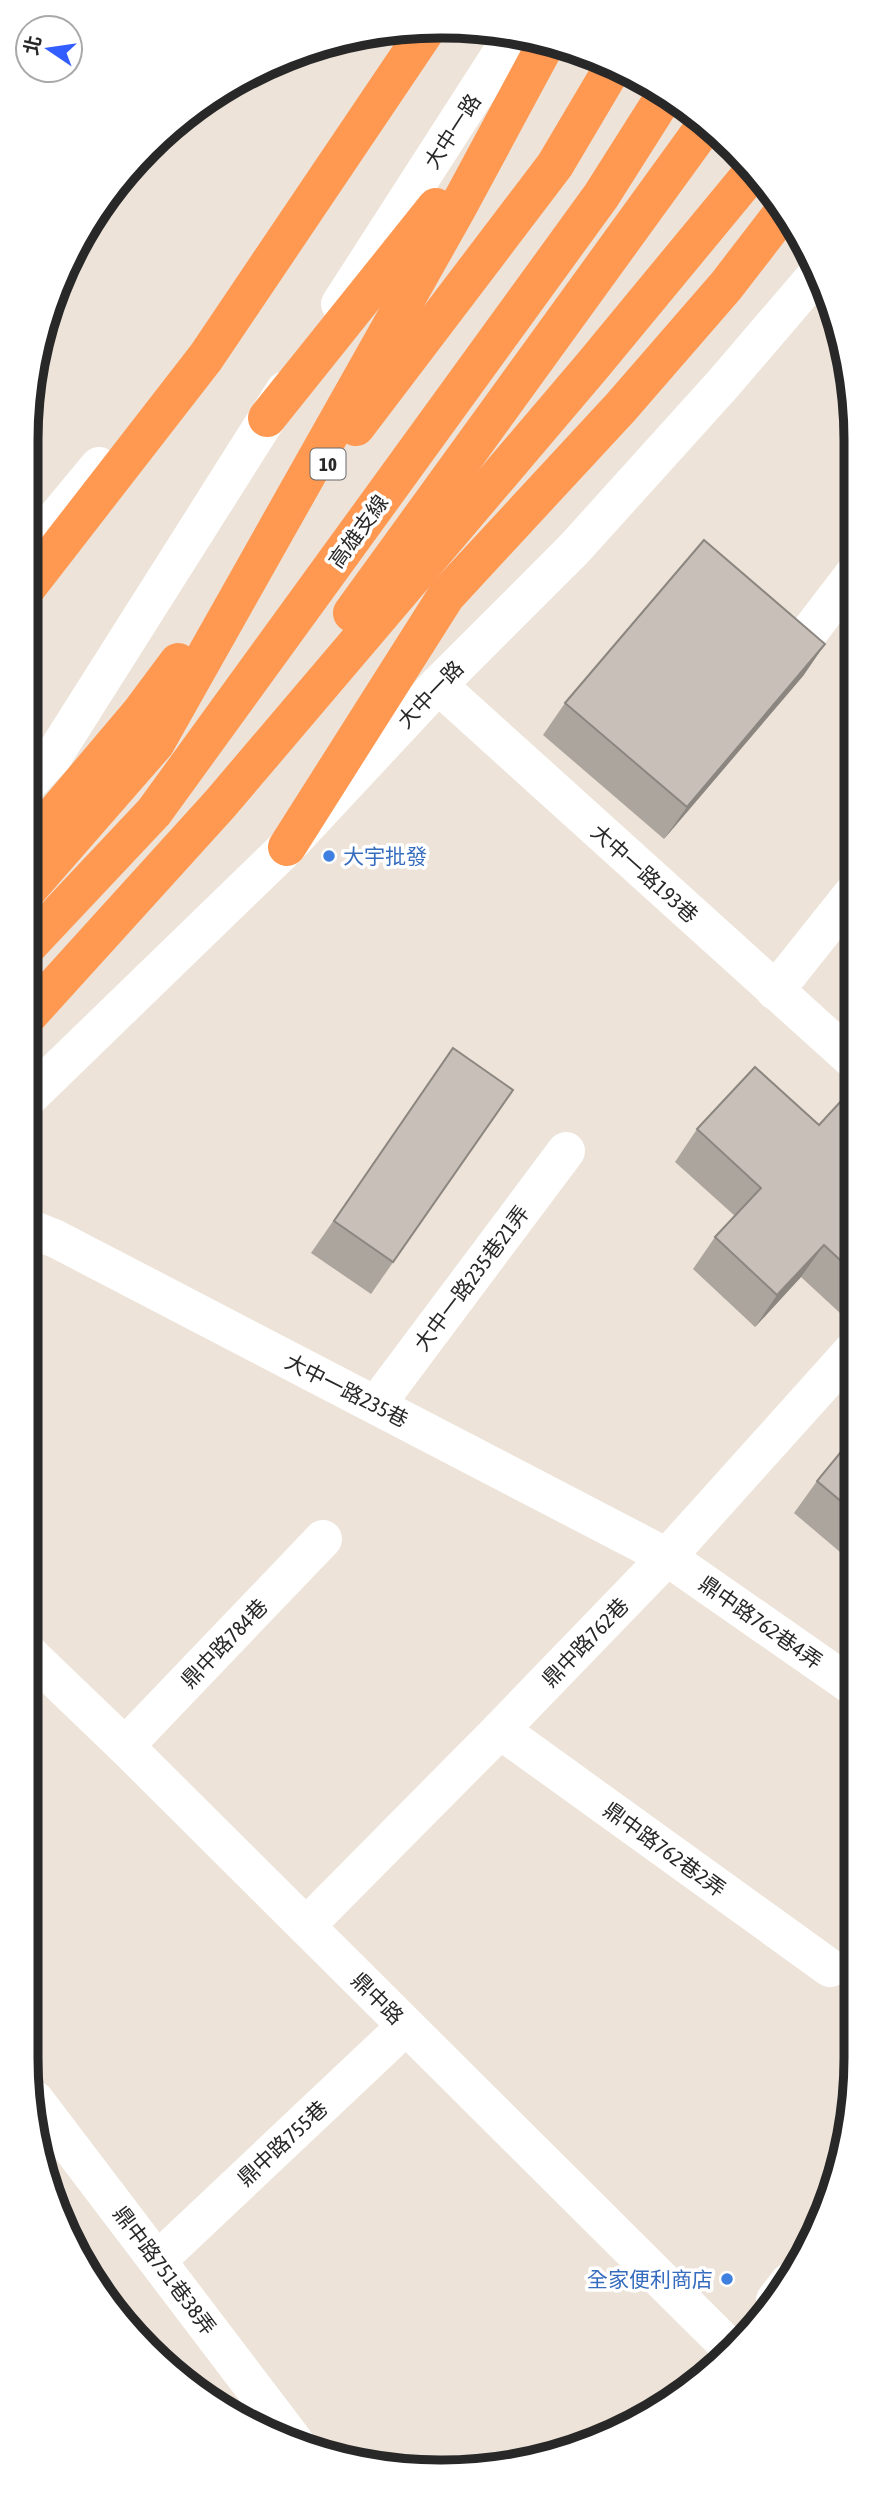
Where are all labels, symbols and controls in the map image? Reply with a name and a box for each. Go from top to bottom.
north arrow [14,14,84,84]
text: 北 [20,33,45,57]
street label: 大中一路 [419,89,485,173]
road number: 10 [310,449,346,480]
street label: 高雄支線 [324,490,392,572]
street label: 大中一路 [392,655,468,733]
street label: 大中一路193巷 [587,819,703,927]
place label: 大宇批發 [343,844,427,868]
marker: 大宇批發 [321,848,337,864]
street label: 大中一路235巷21弄 [409,1201,533,1355]
street label: 大中一路235巷 [282,1349,412,1431]
street label: 鼎中路762巷4弄 [695,1571,827,1673]
street label: 鼎中路762巷 [537,1593,633,1691]
street label: 鼎中路784巷 [176,1594,272,1692]
street label: 鼎中路762巷2弄 [600,1797,730,1901]
street label: 鼎中路 [347,1967,409,2029]
street label: 鼎中路755巷 [232,2095,332,2191]
street label: 鼎中路751巷38弄 [109,2201,221,2339]
place label: 全家便利商店 [587,2267,713,2291]
marker: 全家便利商店 [719,2271,735,2287]

